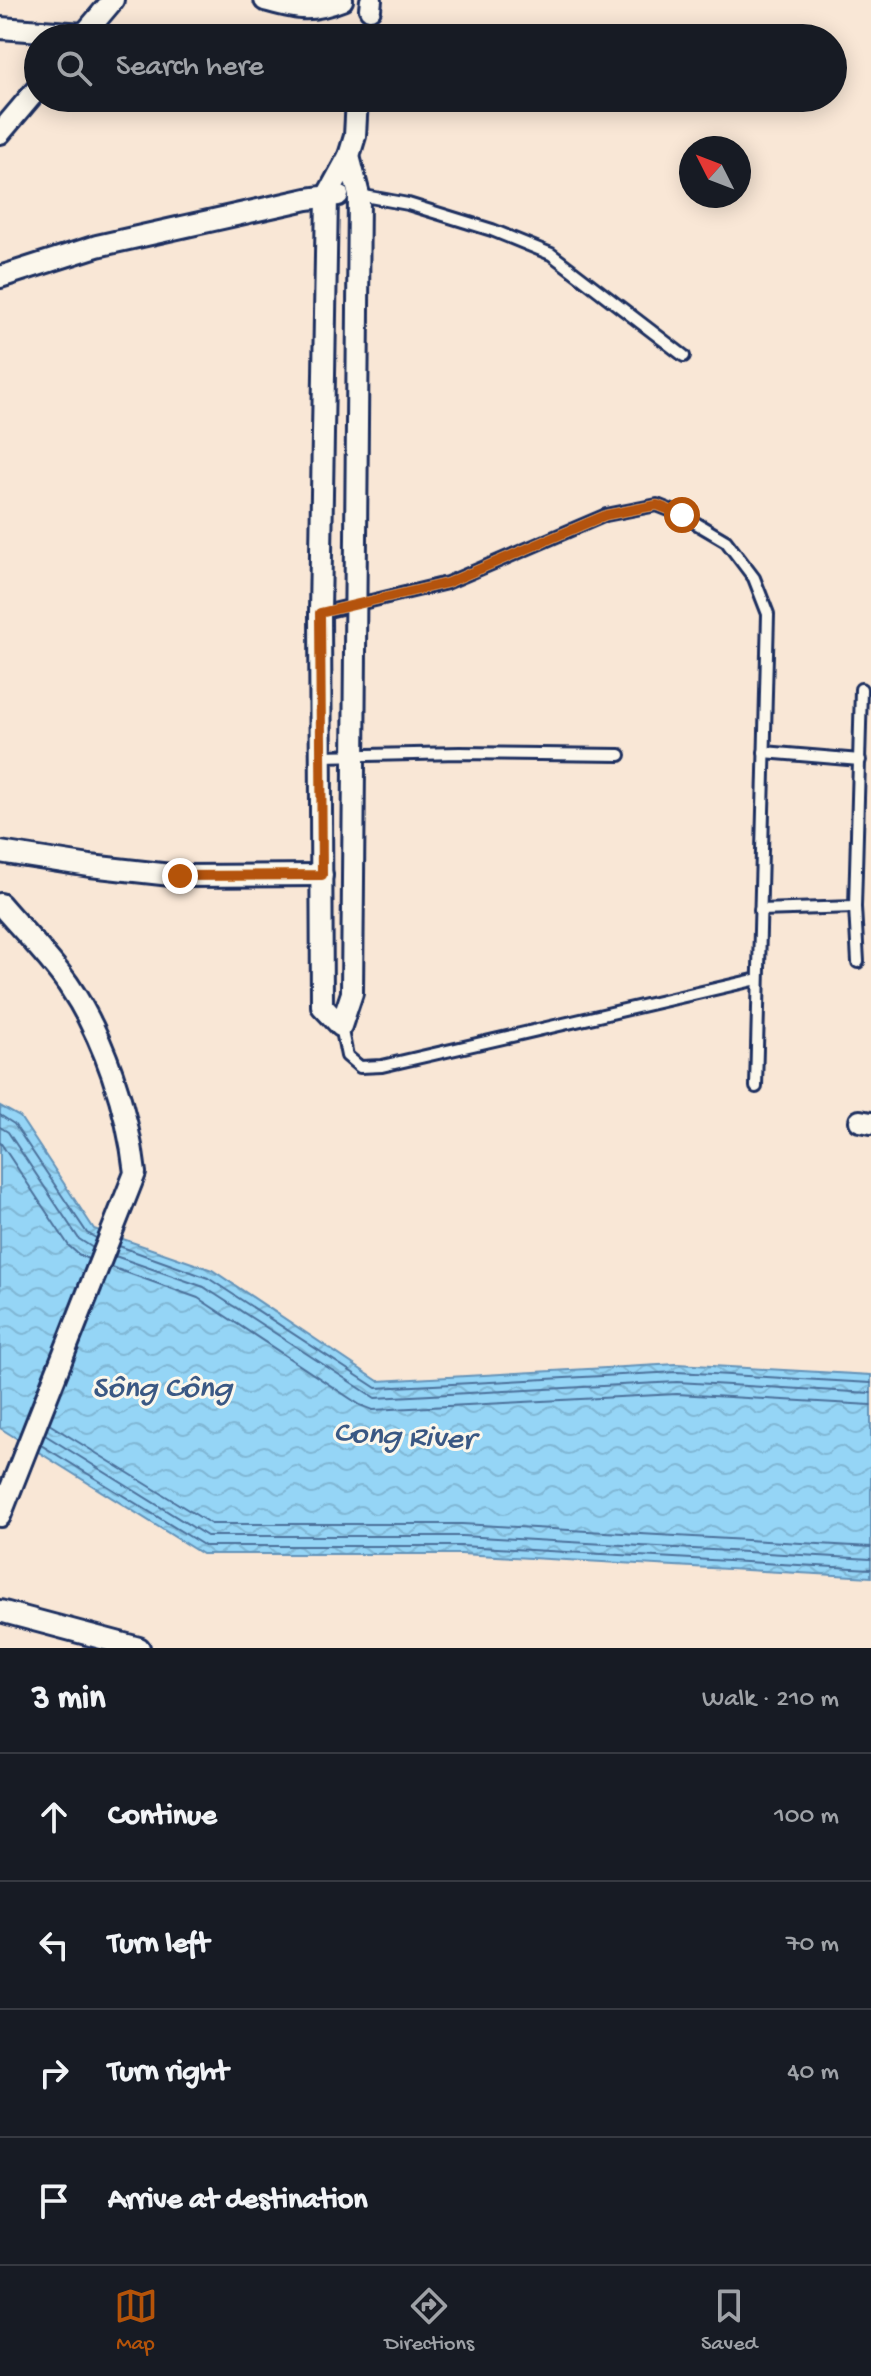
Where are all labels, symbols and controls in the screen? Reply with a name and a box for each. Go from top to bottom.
search box [24,24,847,112]
icon: search [52,46,96,90]
text: Search here [116,51,264,86]
north arrow [679,136,751,208]
route start [664,497,700,533]
route end [162,858,198,894]
water label: Sông Công [92,1371,234,1409]
water label: Cong River [333,1415,481,1461]
text: 3 min [32,1680,105,1720]
text: Walk · 210 m [702,1685,839,1716]
icon: ahead [32,1795,76,1839]
text: Continue [108,1800,217,1835]
text: 100 m [774,1802,839,1833]
icon: left [32,1923,76,1967]
text: Turn left [108,1928,209,1963]
text: 70 m [786,1930,839,1961]
icon: right [32,2051,76,2095]
text: Turn right [108,2056,228,2091]
text: 40 m [787,2058,839,2089]
icon: arrive [32,2179,76,2223]
text: Arrive at destination [108,2184,368,2219]
tab: Map [114,2284,158,2358]
tab: Directions [385,2284,474,2358]
tab: Saved [701,2284,757,2358]

